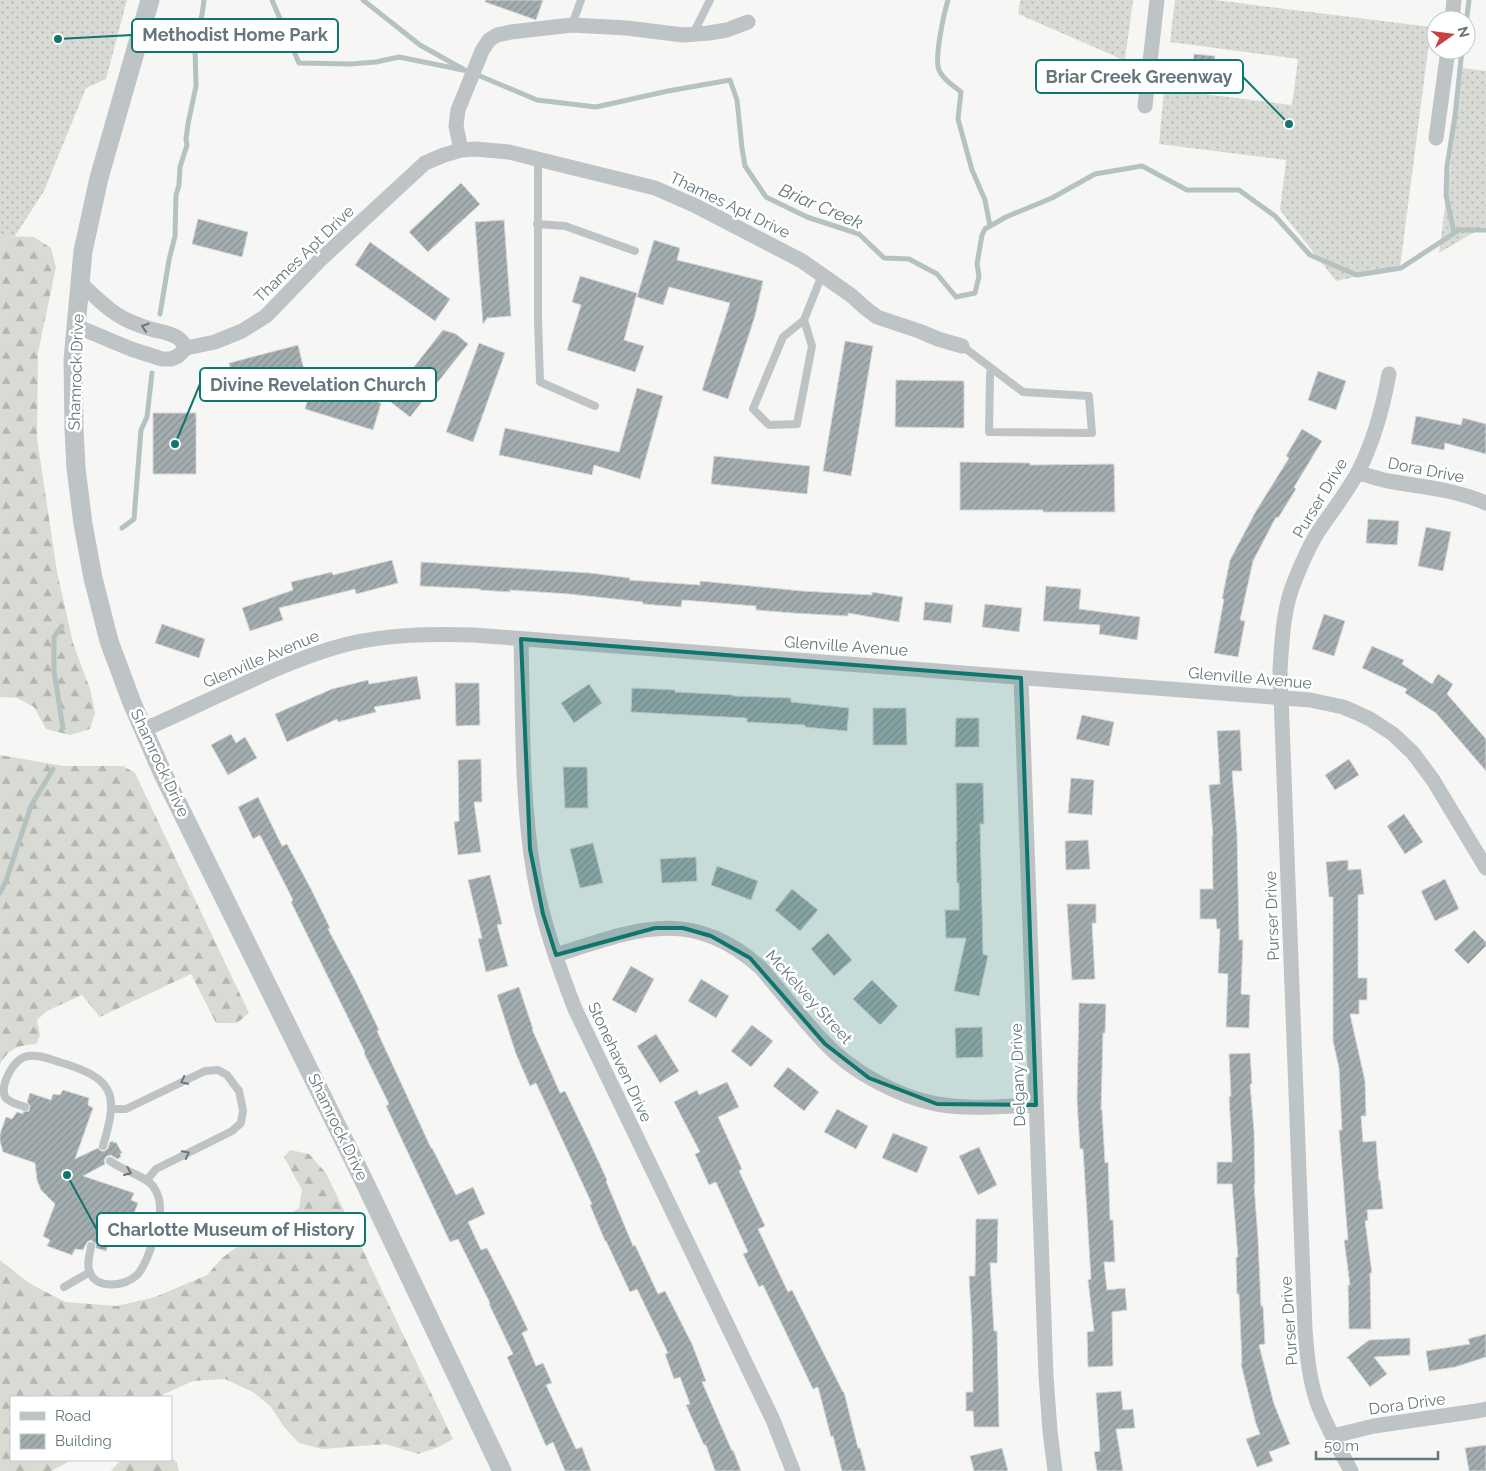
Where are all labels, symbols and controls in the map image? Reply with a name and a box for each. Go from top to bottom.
north arrow [1426,10,1476,60]
callout: Methodist Home Park [132,19,338,52]
text: Methodist Home Park [142,24,329,45]
text: N [1455,25,1473,39]
callout: Briar Creek Greenway [1036,60,1243,93]
text: Briar Creek Greenway [1045,66,1233,87]
street label: Thames Apt Drive [667,168,793,242]
water label: Briar Creek [776,179,866,233]
street label: Thames Apt Drive [250,202,358,306]
street label: Shamrock Drive [64,313,88,431]
one-way arrow [141,322,149,332]
callout: Divine Revelation Church [200,368,436,401]
text: Divine Revelation Church [210,374,426,395]
street label: Dora Drive [1386,453,1466,487]
street label: Purser Drive [1289,455,1351,541]
street label: Glenville Avenue [200,626,322,692]
street label: Glenville Avenue [783,632,909,660]
street label: Glenville Avenue [1187,663,1313,693]
street label: Shamrock Drive [127,706,193,820]
street label: Purser Drive [1261,871,1283,961]
street label: McKelvey Street [762,946,857,1048]
street label: Stonehaven Drive [584,999,656,1125]
street label: Delgany Drive [1007,1023,1029,1127]
street label: Shamrock Drive [304,1070,372,1184]
one-way arrow [180,1075,189,1086]
one-way arrow [181,1150,190,1160]
one-way arrow [123,1165,132,1176]
callout: Charlotte Museum of History [97,1213,365,1246]
text: Charlotte Museum of History [107,1219,355,1240]
street label: Purser Drive [1276,1276,1302,1366]
street label: Dora Drive [1367,1389,1447,1419]
legend [10,1396,172,1461]
text: Road [55,1407,91,1425]
scale bar [1316,1428,1438,1460]
text: Building [55,1432,112,1450]
text: 50 m [1324,1437,1359,1455]

